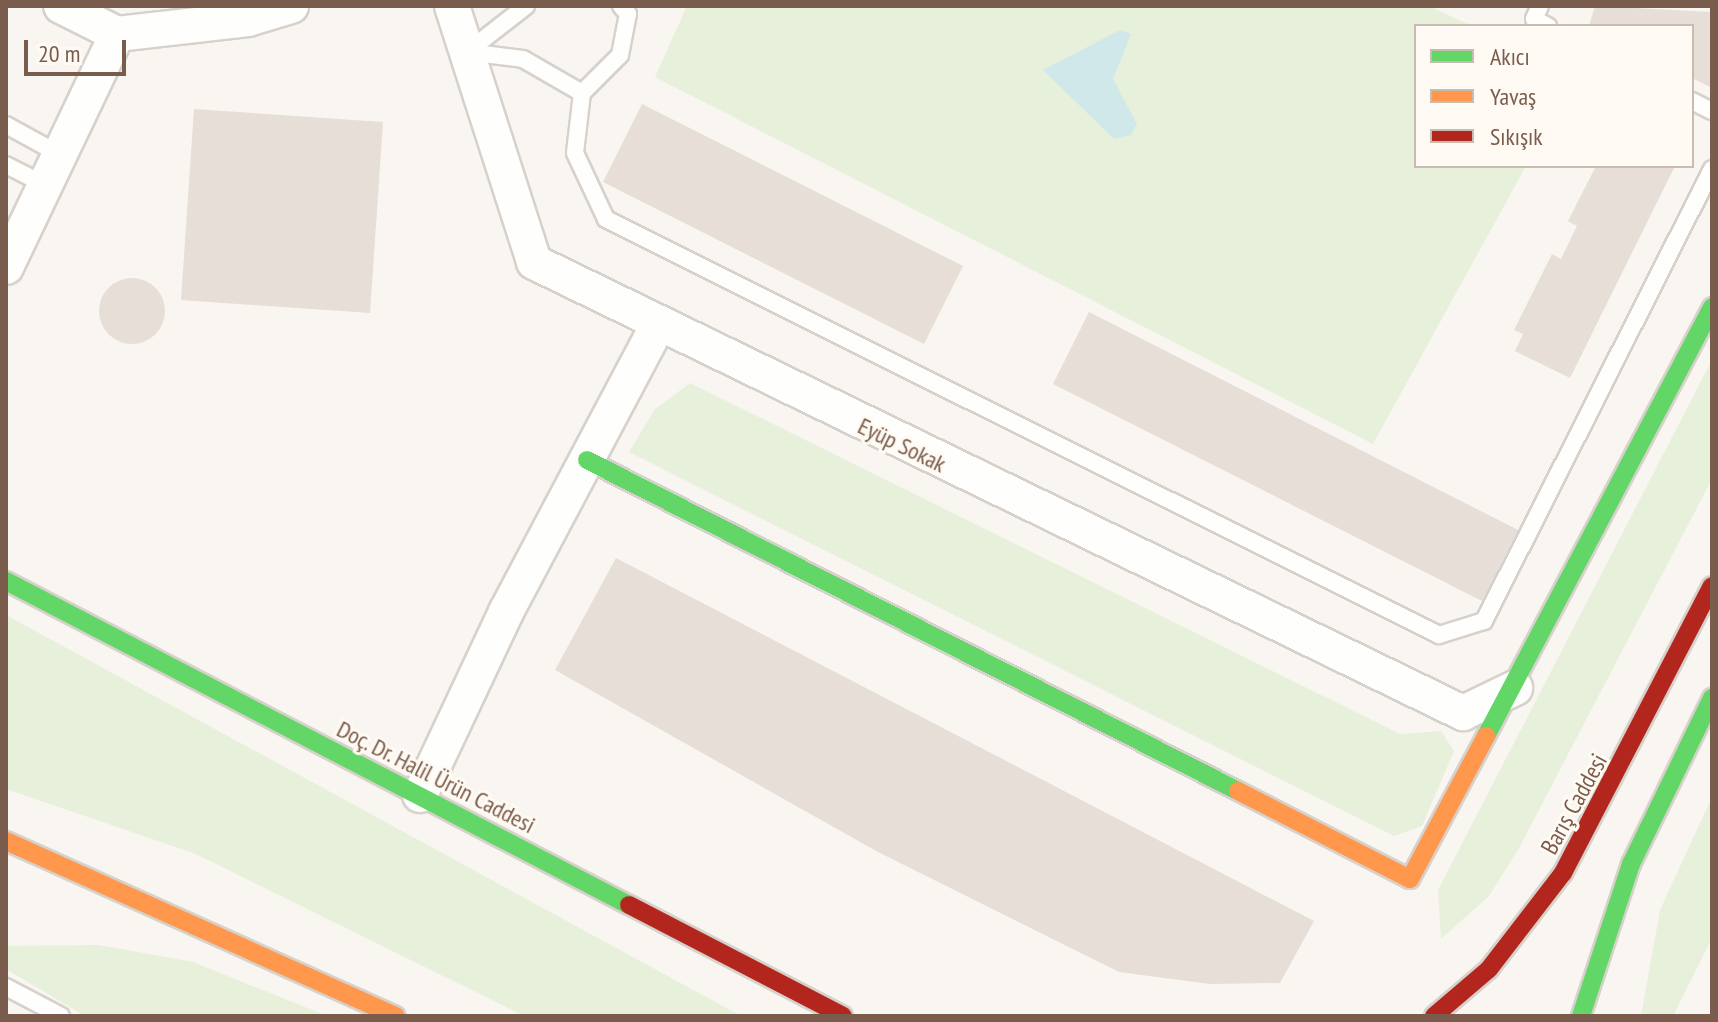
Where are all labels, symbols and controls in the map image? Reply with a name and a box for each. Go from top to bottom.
scale bar [28,24,130,74]
legend [1414,24,1694,168]
text: 20 m [38,38,80,69]
text: Akıcı [1490,41,1530,72]
text: Yavaş [1490,81,1536,112]
text: Sıkışık [1490,121,1543,152]
street label: Eyüp Sokak [853,411,951,479]
street label: Doç. Dr. Halil Ürün Caddesi [331,714,541,840]
street label: Barış Caddesi [1535,749,1613,859]

